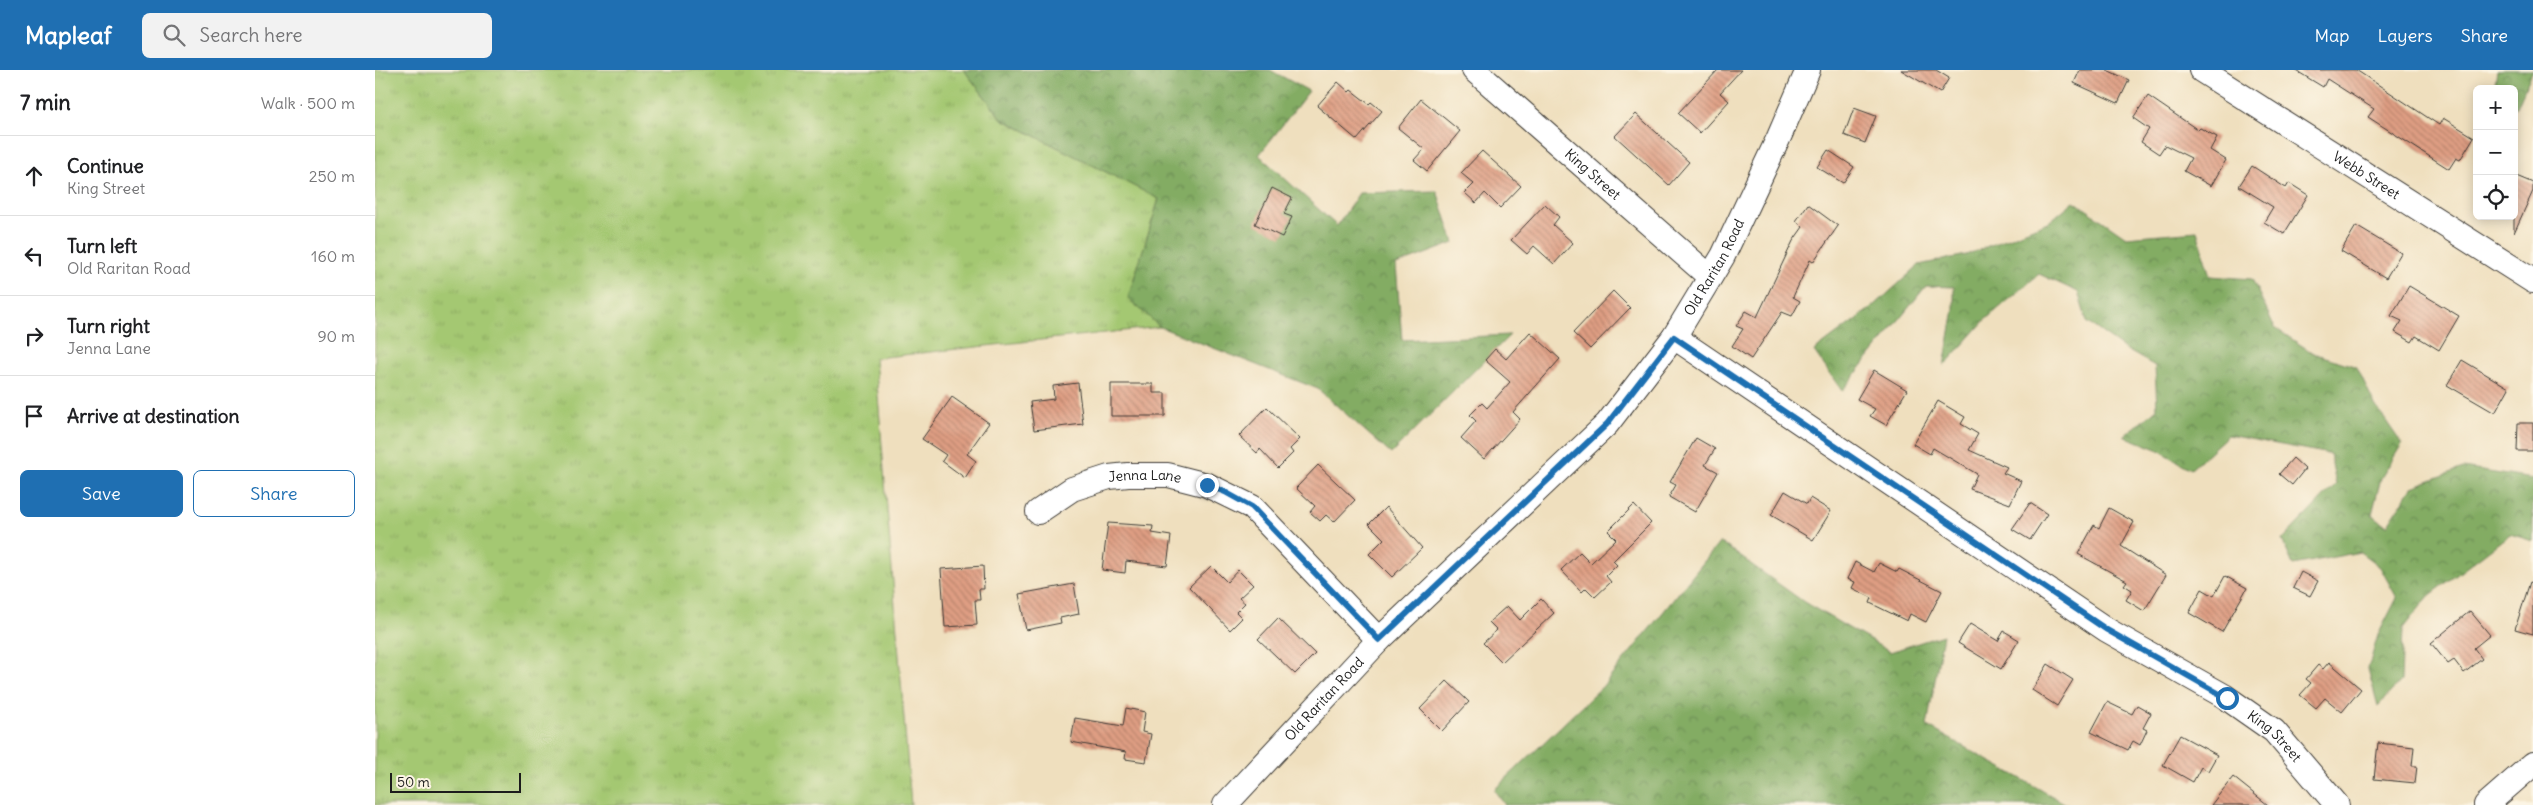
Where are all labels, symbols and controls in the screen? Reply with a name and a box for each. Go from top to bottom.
search box [142,13,492,58]
text: Mapleaf [25,20,112,50]
icon: search [160,21,188,49]
text: Search here [200,23,303,47]
text: Map [2314,24,2349,47]
text: Layers [2377,24,2433,47]
text: Share [2461,24,2508,47]
map controls [2473,85,2518,220]
button: + [2473,85,2518,130]
text: 7 min [20,89,71,116]
text: Walk · 500 m [261,93,355,113]
button: − [2473,130,2518,175]
street label: King Street [1561,145,1625,204]
street label: Webb Street [2330,147,2404,203]
text: Continue [67,154,144,178]
icon: ahead [20,162,48,190]
text: 250 m [309,166,355,186]
button: locate [2473,175,2518,220]
text: King Street [67,178,145,198]
street label: Old Raritan Road [1680,216,1748,319]
text: Turn left [67,234,137,258]
icon: left [20,242,48,270]
text: 160 m [311,246,355,266]
text: Old Raritan Road [67,258,191,278]
text: Turn right [67,314,150,338]
icon: right [20,322,48,350]
text: 90 m [317,326,355,346]
text: Jenna Lane [67,338,151,358]
icon: arrive [20,402,48,430]
text: Arrive at destination [67,404,240,428]
street label: Jenna Lane [1107,466,1183,487]
button: Save [20,470,183,517]
button: Share [193,470,355,517]
route end [1196,474,1219,497]
street label: Old Raritan Road [1280,653,1367,745]
route start [2216,687,2239,710]
street label: King Street [2244,706,2306,766]
scale bar [390,770,521,793]
text: 50 m [397,773,430,791]

